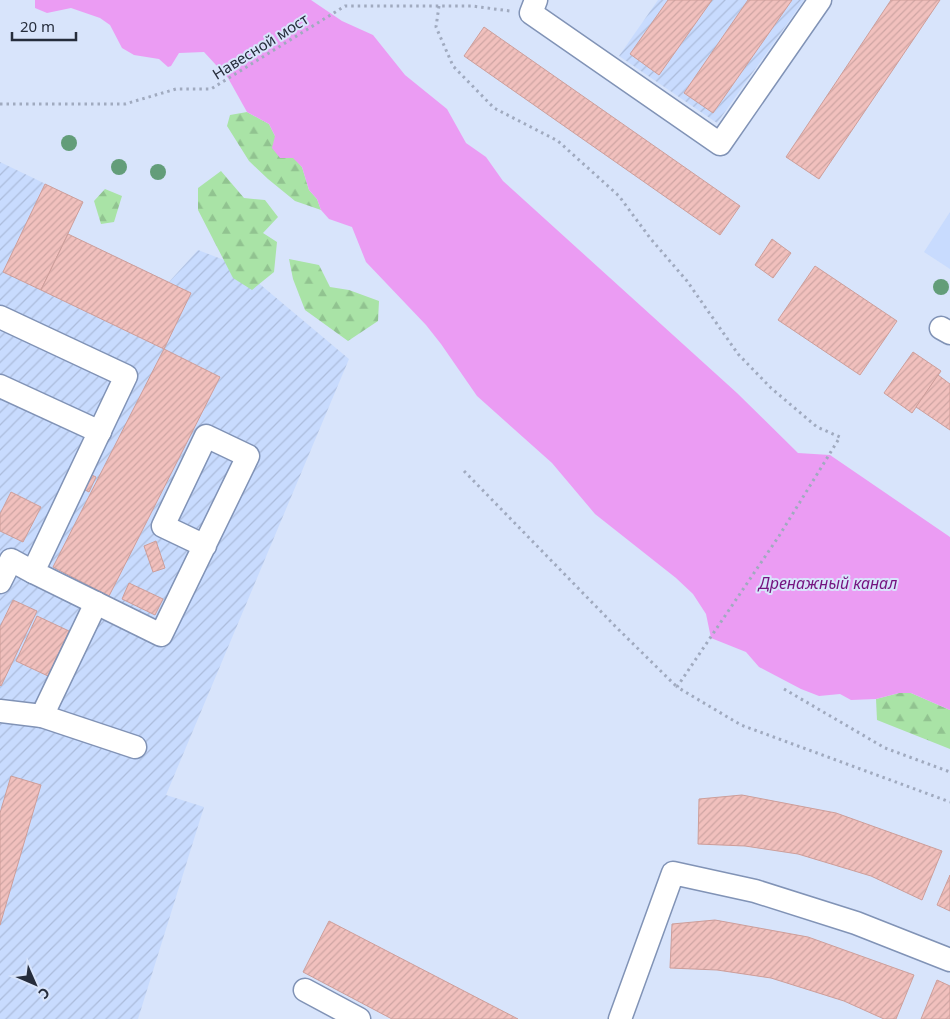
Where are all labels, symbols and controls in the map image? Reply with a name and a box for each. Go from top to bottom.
street label: Навесной мост [208,8,312,84]
scale bar [12,10,76,42]
text: 20 m [20,16,55,36]
water label: Дренажный канал [757,572,897,594]
north arrow [10,959,60,1009]
text: С [35,984,54,1003]

